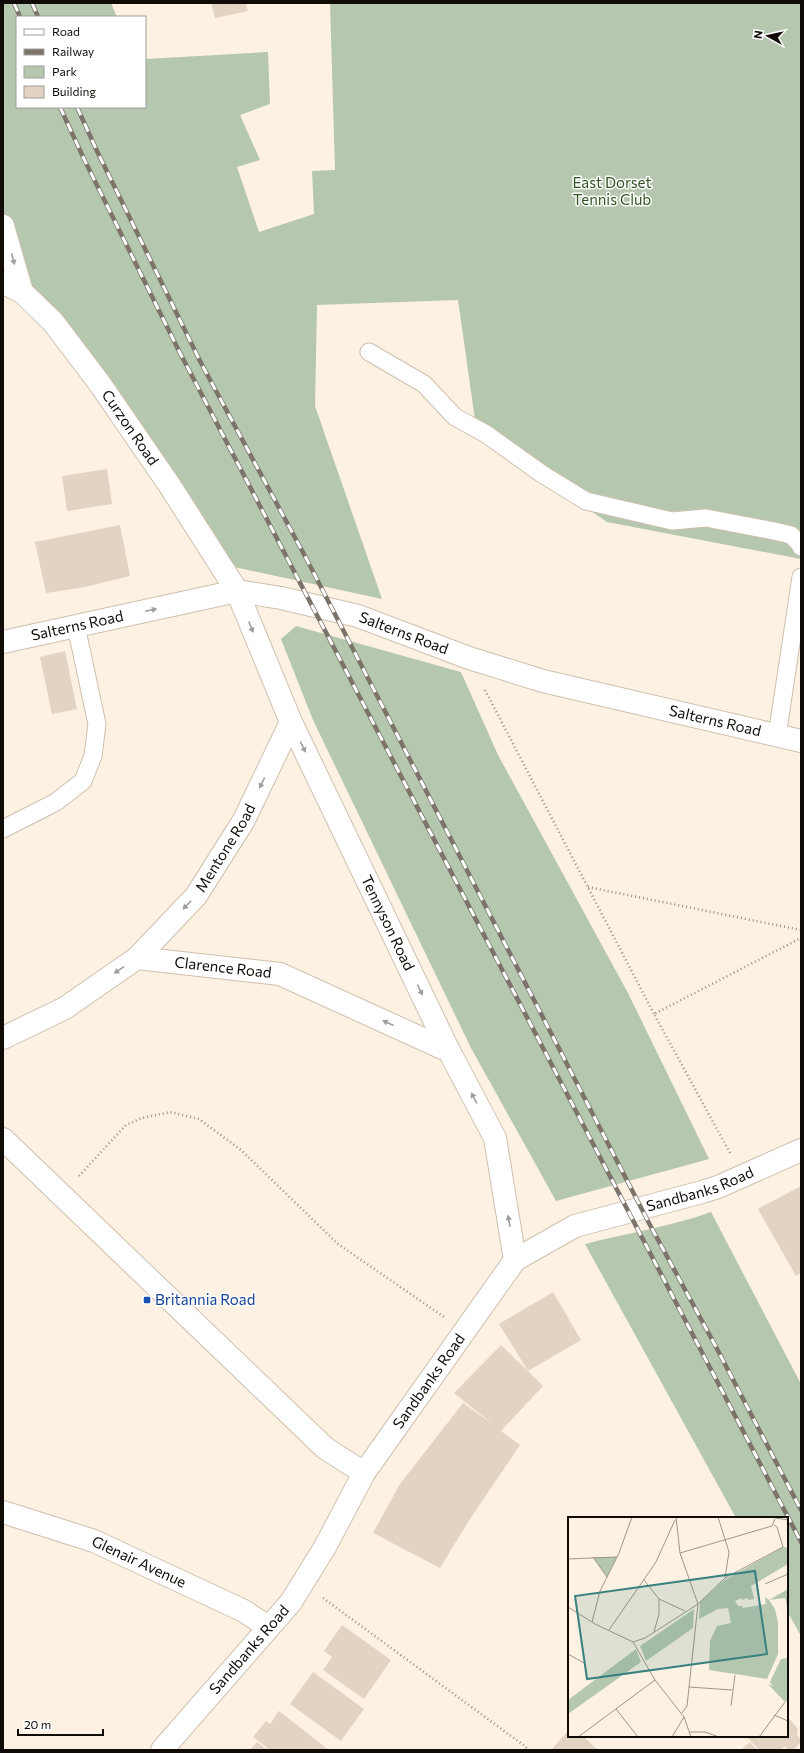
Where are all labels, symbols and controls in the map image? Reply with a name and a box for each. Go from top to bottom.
legend [16,16,146,108]
north arrow [748,16,788,56]
text: Road [52,24,80,38]
text: N [751,30,765,40]
text: Railway [52,44,94,58]
text: Park [52,64,78,78]
text: Building [52,84,96,98]
park label: East Dorset Tennis Club [572,173,652,208]
one-way arrow [10,253,16,265]
street label: Curzon Road [99,386,163,468]
street label: Salterns Road [29,606,125,644]
one-way arrow [144,606,157,612]
street label: Salterns Road [357,607,451,657]
one-way arrow [249,622,255,634]
street label: Salterns Road [668,701,763,739]
one-way arrow [300,741,306,752]
one-way arrow [259,777,265,788]
street label: Mentone Road [191,801,258,895]
street label: Tennyson Road [358,872,419,973]
one-way arrow [182,900,192,910]
street label: Clarence Road [174,952,272,981]
one-way arrow [114,966,124,974]
one-way arrow [417,984,423,996]
one-way arrow [382,1020,393,1026]
one-way arrow [470,1092,477,1104]
street label: Sandbanks Road [644,1162,756,1215]
one-way arrow [506,1215,512,1228]
place label: Britannia Road [155,1290,255,1308]
marker: Britannia Road [142,1295,152,1305]
street label: Sandbanks Road [388,1330,468,1432]
inset map [568,1517,788,1737]
street label: Glenair Avenue [89,1531,189,1591]
street label: Sandbanks Road [205,1601,292,1697]
scale bar [18,1711,103,1737]
text: 20 m [24,1717,51,1731]

